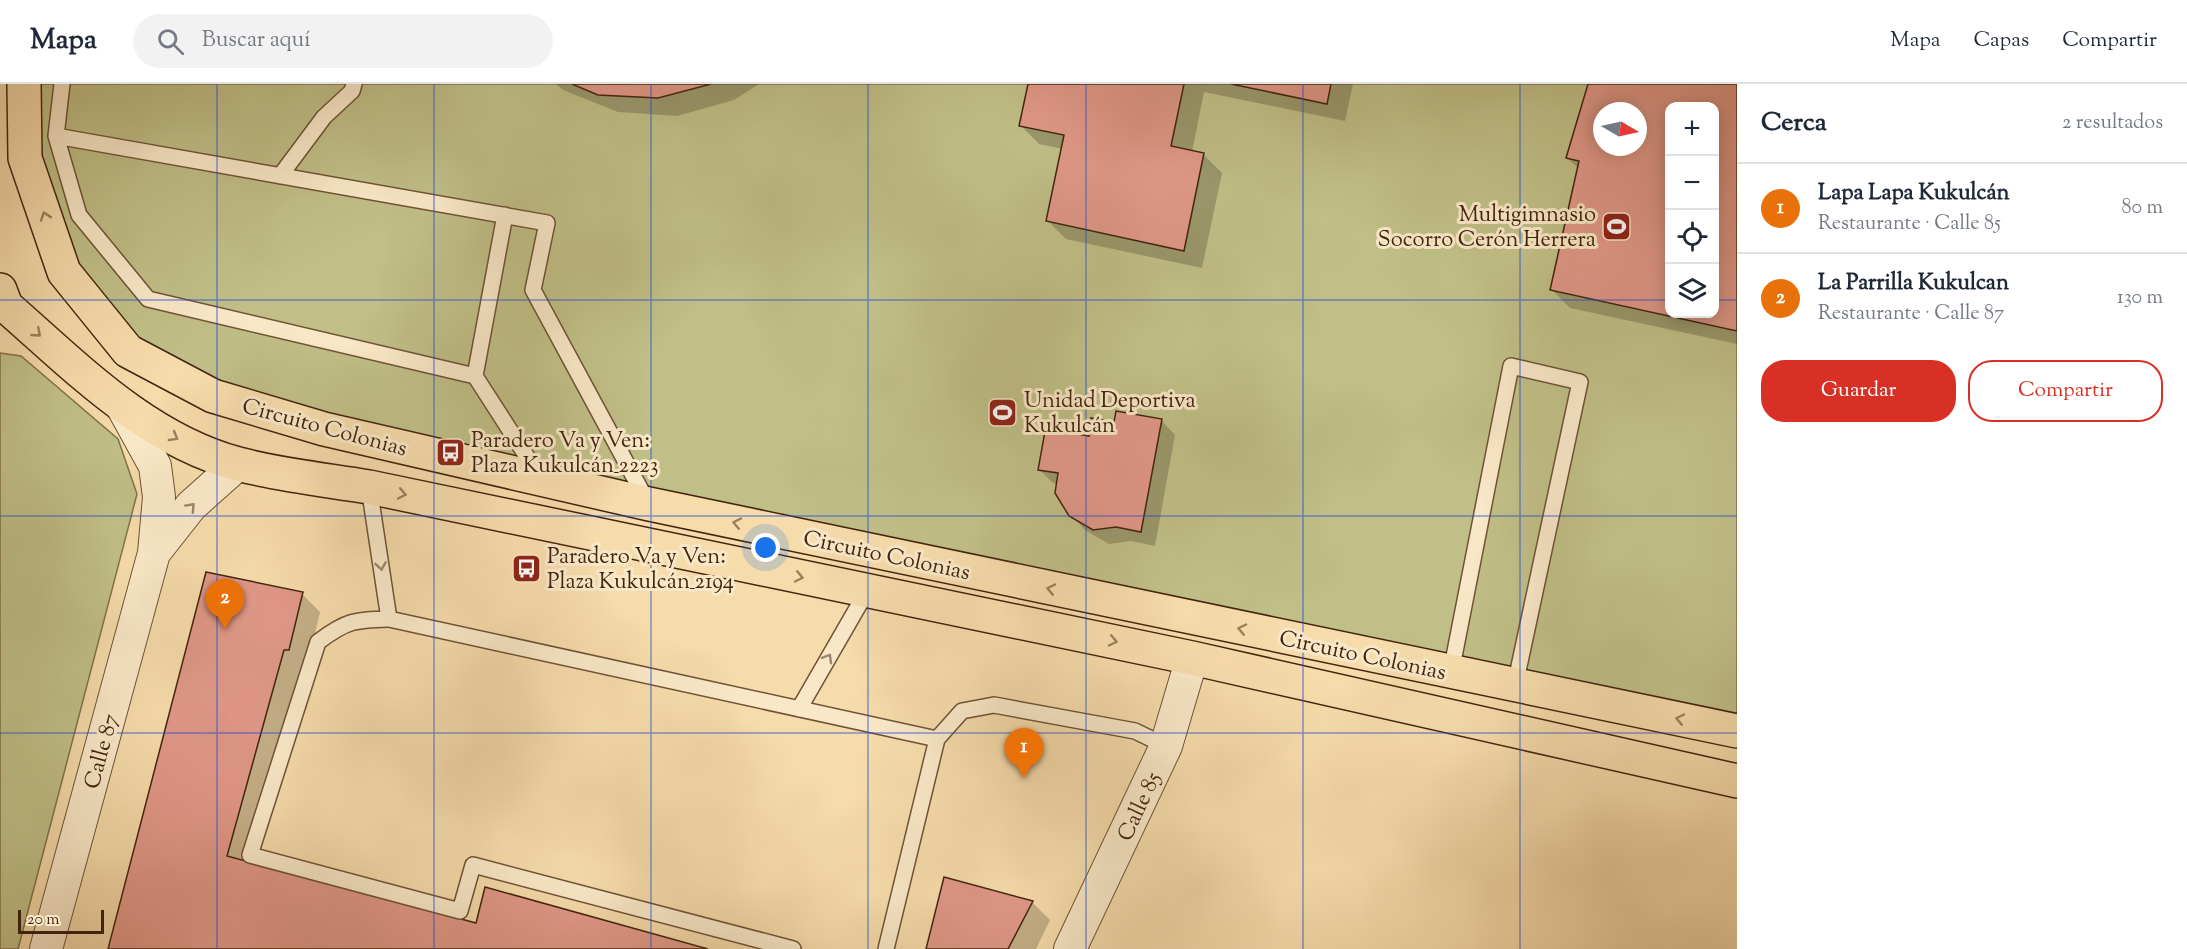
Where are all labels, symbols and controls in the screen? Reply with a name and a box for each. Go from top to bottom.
search box [133,14,553,68]
text: Mapa [30,21,97,61]
icon: search [154,25,187,58]
text: Buscar aquí [202,25,311,57]
text: Mapa [1890,26,1940,56]
text: Capas [1973,26,2029,56]
text: Compartir [2062,26,2157,56]
north arrow [1593,102,1647,156]
map controls [1665,102,1719,318]
button: + [1665,102,1719,156]
text: Cerca [1761,105,1827,142]
text: 2 resultados [2062,109,2163,138]
button: − [1665,156,1719,210]
text: Lapa Lapa Kukulcán [1818,178,2010,210]
text: 1 [1777,194,1784,223]
text: 80 m [2122,194,2163,223]
place label: Multigimnasio Socorro Cerón Herrera [1378,200,1596,257]
sports icon: Multigimnasio Socorro Cerón Herrera [1601,210,1633,242]
button: locate [1665,210,1719,264]
text: Restaurante · Calle 85 [1818,210,2001,239]
one-way arrow [40,211,53,222]
button: layers [1665,264,1719,318]
text: La Parrilla Kukulcan [1818,268,2009,300]
text: 2 [1776,284,1785,313]
text: 130 m [2117,284,2163,313]
text: Restaurante · Calle 87 [1818,300,2004,329]
one-way arrow [30,326,41,337]
button: Guardar [1761,360,1956,422]
button: Compartir [1968,360,2163,422]
place label: Unidad Deportiva Kukulcán [1024,386,1196,443]
street label: Circuito Colonias [238,391,410,466]
sports icon: Unidad Deportiva Kukulcán [987,396,1019,428]
place label: Paradero Va y Ven: Plaza Kukulcán_2223 [471,426,658,483]
one-way arrow [167,430,178,441]
bus stop icon: Paradero Va y Ven: Plaza Kukulcán_2223 [434,436,466,468]
one-way arrow [397,487,407,500]
one-way arrow [184,503,195,514]
one-way arrow [732,517,742,530]
street label: Circuito Colonias [800,524,973,590]
your location [751,533,780,562]
place label: Paradero Va y Ven: Plaza Kukulcán_2194 [547,542,734,599]
bus stop icon: Paradero Va y Ven: Plaza Kukulcán_2194 [510,552,542,584]
one-way arrow [374,561,387,571]
one-way arrow [793,570,803,583]
pin: 2 [206,580,244,629]
one-way arrow [1046,583,1056,596]
one-way arrow [1237,623,1247,636]
street label: Circuito Colonias [1276,624,1449,690]
one-way arrow [1108,634,1118,647]
one-way arrow [821,654,833,664]
street label: Calle 87 [78,711,128,793]
one-way arrow [1675,714,1685,727]
pin: 1 [1004,728,1044,778]
street label: Calle 85 [1111,767,1171,847]
scale bar [18,907,104,934]
text: 20 m [27,909,60,932]

